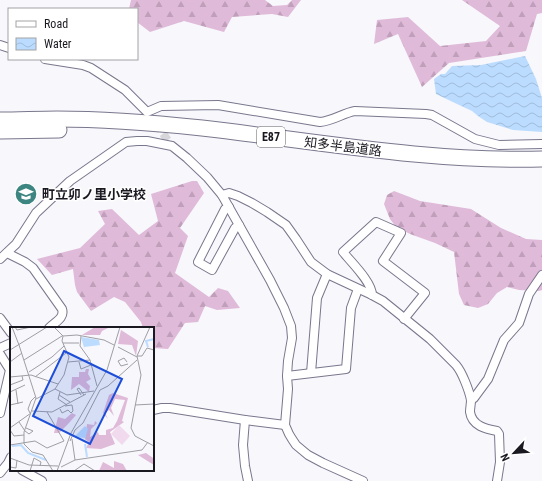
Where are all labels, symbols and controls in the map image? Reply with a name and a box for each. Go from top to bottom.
legend [8,8,138,60]
text: Road [44,17,68,31]
text: Water [44,37,72,51]
road number: E87 [257,127,285,147]
street label: 知多半島道路 [303,134,383,159]
school or university icon: 町立卯ノ里小学校 [13,181,39,207]
place label: 町立卯ノ里小学校 [42,187,146,202]
inset map [10,327,154,471]
north arrow [494,433,534,473]
text: N [498,451,513,463]

